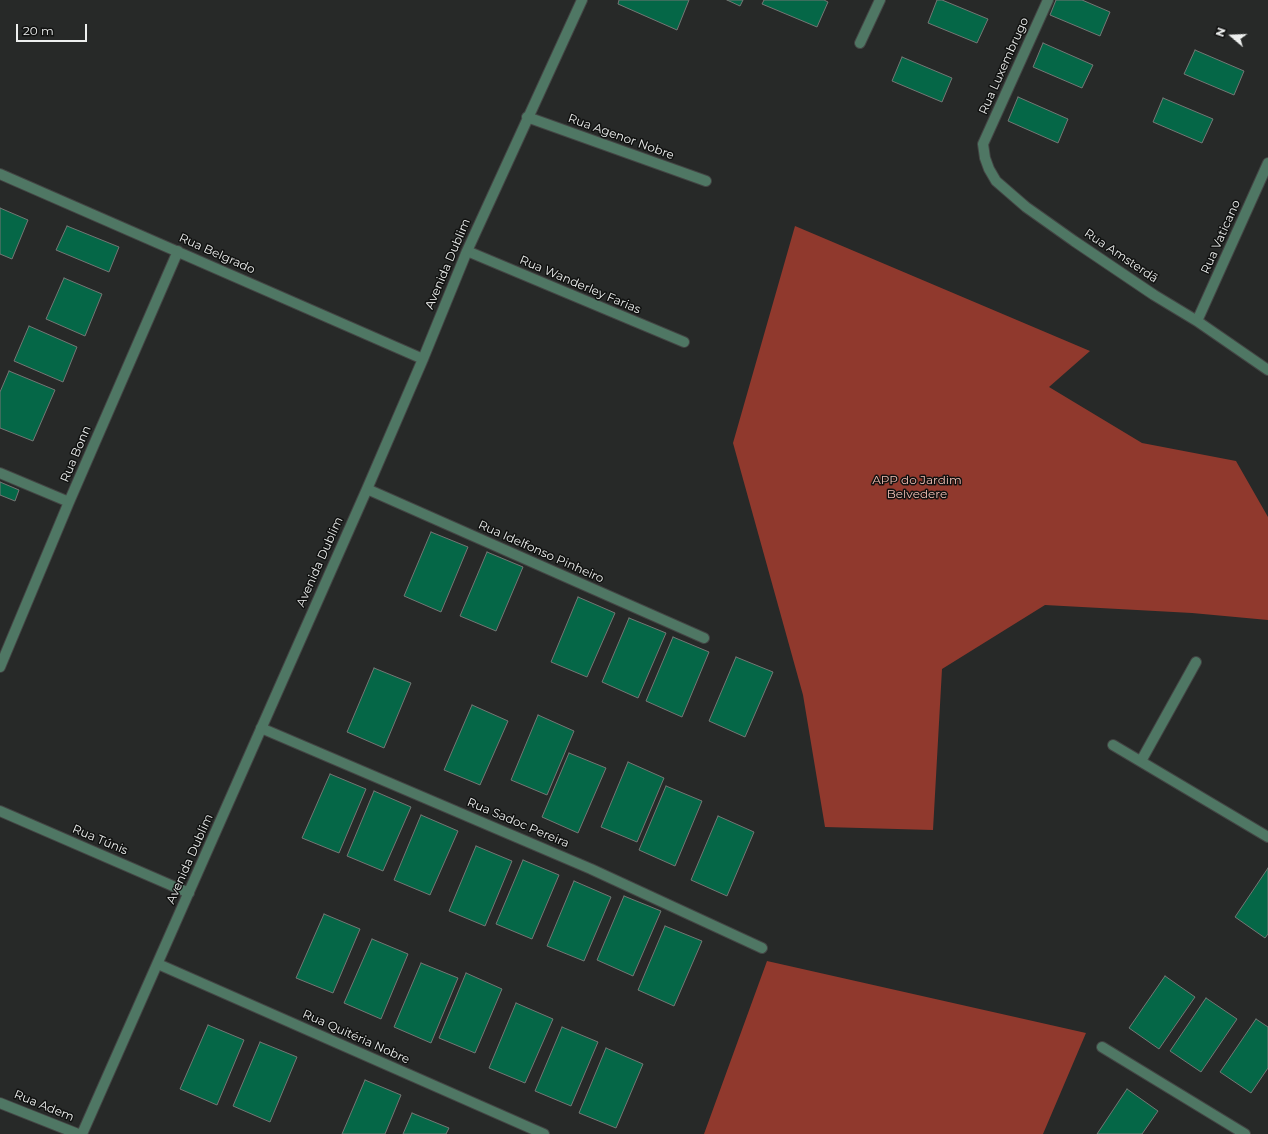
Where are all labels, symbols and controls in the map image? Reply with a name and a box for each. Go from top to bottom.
street label: Rua Luxembrugo [976,15,1032,117]
scale bar [18,16,89,42]
north arrow [1212,16,1252,56]
text: 20 m [23,23,54,38]
text: N [1213,26,1229,39]
street label: Rua Agenor Nobre [566,111,676,163]
street label: Rua Vaticano [1198,198,1244,276]
street label: Avenida Dublim [422,217,474,311]
street label: Rua Amsterdã [1081,226,1161,286]
street label: Rua Belgrado [177,231,257,277]
street label: Rua Wanderley Farias [517,253,643,317]
street label: Rua Bonn [58,424,94,484]
park label: APP do Jardim Belvedere [872,473,962,501]
street label: Avenida Dublim [294,515,346,609]
street label: Rua Idelfonso Pinheiro [476,518,606,586]
street label: Rua Sadoc Pereira [465,795,571,851]
street label: Avenida Dublim [164,812,216,906]
street label: Rua Túnis [70,822,130,858]
street label: Rua Quitéria Nobre [300,1007,412,1067]
street label: Rua Adem [12,1087,76,1125]

